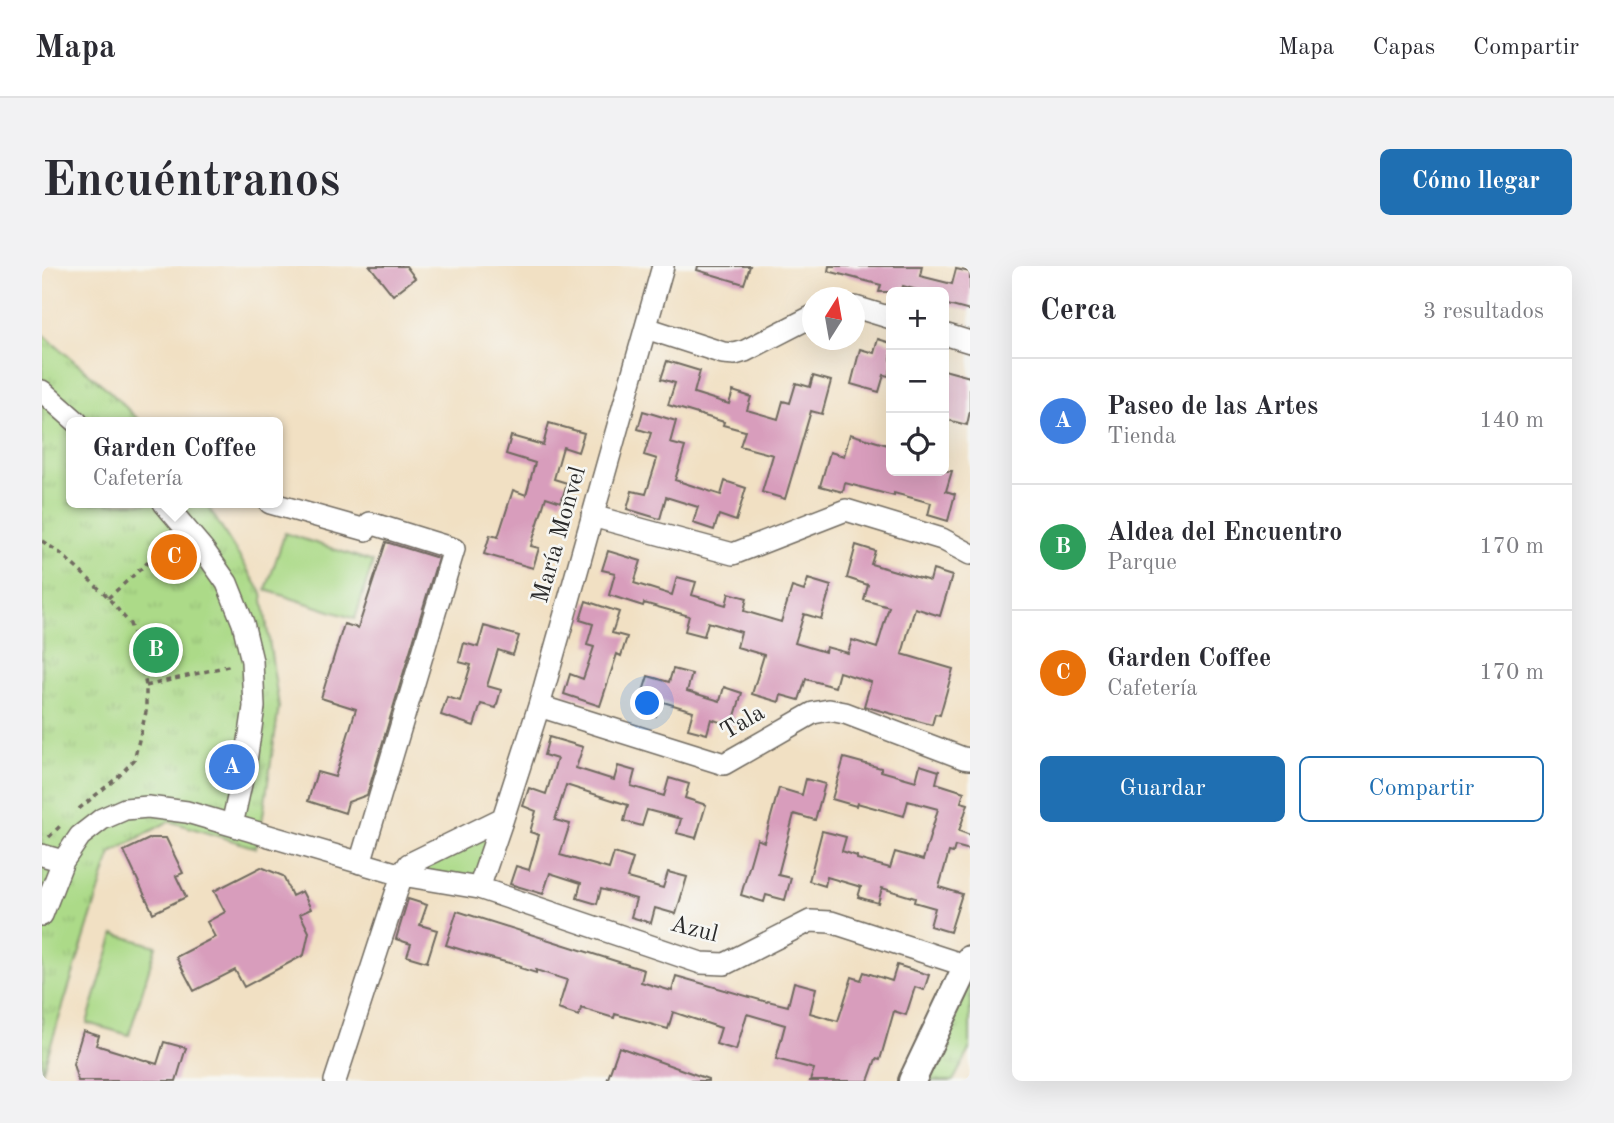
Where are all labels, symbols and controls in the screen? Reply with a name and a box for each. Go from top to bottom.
text: Mapa [35,32,116,65]
text: Mapa [1278,36,1334,60]
text: Capas [1372,36,1435,60]
text: Compartir [1473,36,1579,60]
button: Cómo llegar [1380,149,1572,215]
text: Encuéntranos [42,158,340,207]
north arrow [802,287,865,350]
map controls [886,287,949,476]
button: + [886,287,949,350]
text: Cerca [1040,296,1116,326]
text: 3 resultados [1423,300,1544,323]
button: − [886,350,949,413]
text: Paseo de las Artes [1107,394,1318,420]
text: A [1054,409,1072,432]
text: 140 m [1479,409,1544,432]
button: locate [886,413,949,476]
popup [66,417,283,508]
text: Tienda [1107,425,1176,448]
text: Garden Coffee [92,436,257,462]
street label: María Monvel [529,464,591,606]
text: Cafetería [92,467,183,490]
text: Aldea del Encuentro [1107,520,1342,546]
pin: C [151,531,197,583]
text: B [1055,535,1071,558]
text: 170 m [1479,535,1544,558]
text: Parque [1107,551,1177,574]
pin: B [133,624,179,676]
text: Garden Coffee [1107,646,1271,672]
text: C [1055,661,1071,684]
text: 170 m [1479,661,1544,684]
text: Cafetería [1107,677,1198,700]
your location [630,686,664,720]
street label: Tala [717,701,769,745]
pin: A [209,741,255,793]
button: Guardar [1040,756,1285,822]
button: Compartir [1299,756,1544,822]
street label: Azul [668,913,720,947]

